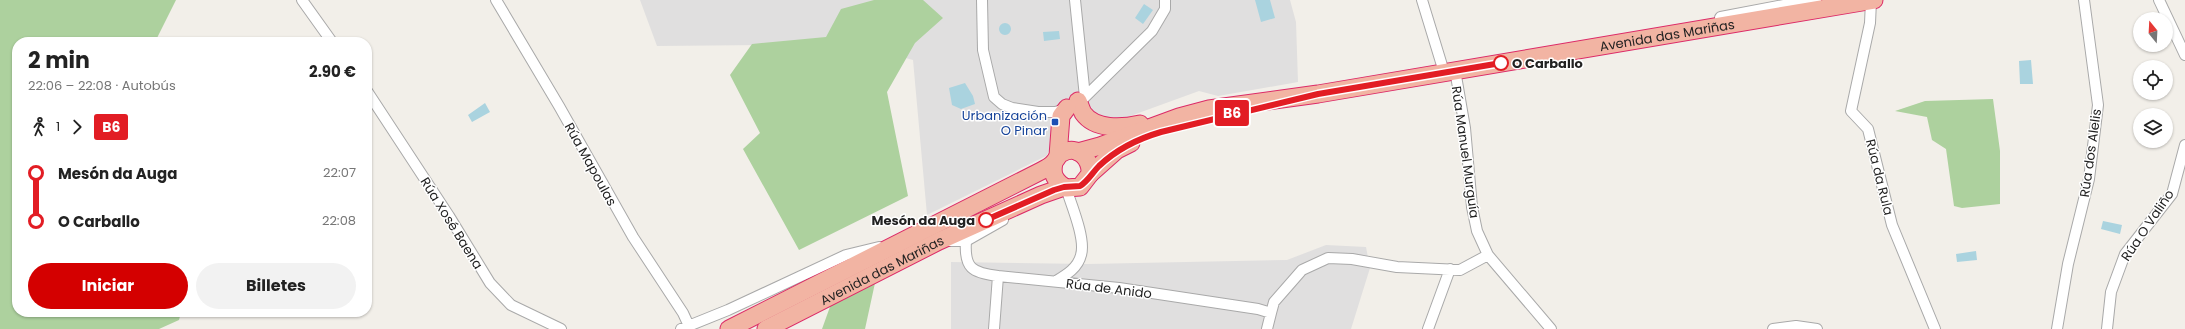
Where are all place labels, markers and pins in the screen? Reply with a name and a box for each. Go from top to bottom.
place label: O Carballo [1512,54,1583,73]
marker: O Carballo [1493,55,1509,71]
place label: Urbanización O Pinar [962,106,1047,140]
marker: Urbanización O Pinar [1050,117,1060,127]
place label: Mesón da Auga [872,211,975,230]
marker: Mesón da Auga [978,212,994,228]

